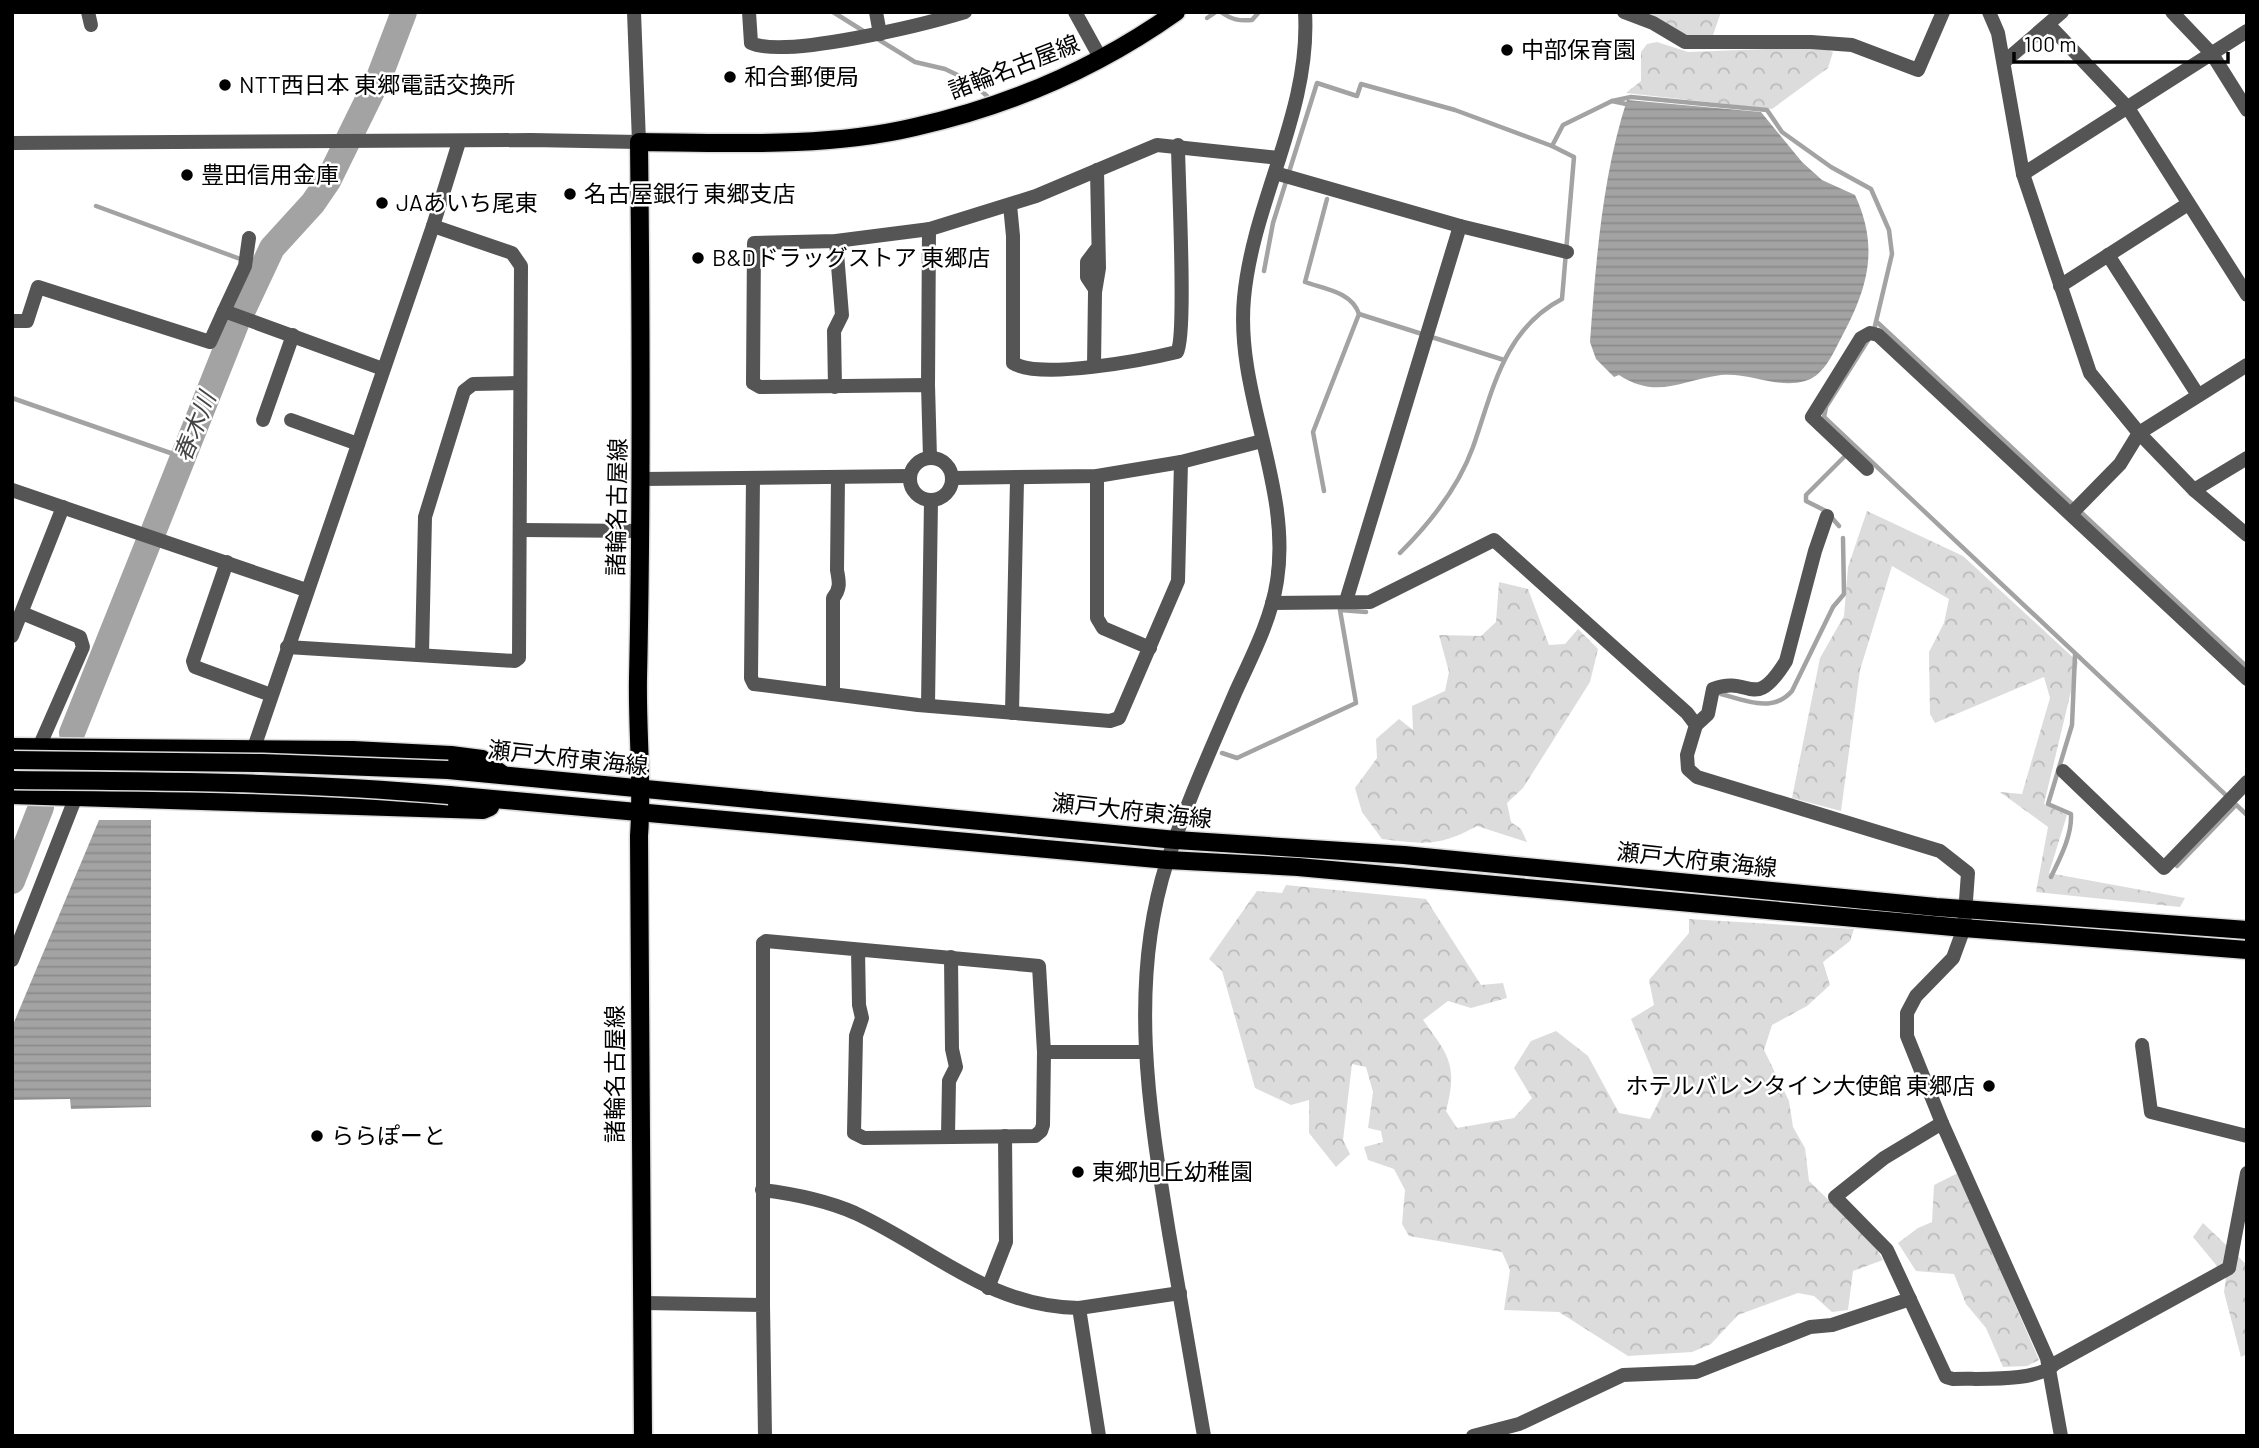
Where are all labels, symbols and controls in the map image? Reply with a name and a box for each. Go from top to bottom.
scale bar [2014,21,2228,65]
street label: 諸輪名古屋線 [944,28,1083,104]
text: 100 m [2024,31,2077,56]
place label: 中部保育園 [1521,35,1636,63]
marker: 中部保育園 [1499,42,1515,58]
place label: 和合郵便局 [744,62,859,90]
marker: 和合郵便局 [722,69,738,85]
place label: NTT西日本 東郷電話交換所 [239,70,515,98]
marker: NTT西日本 東郷電話交換所 [217,77,233,93]
place label: 豊田信用金庫 [201,160,339,188]
marker: 豊田信用金庫 [179,167,195,183]
place label: 名古屋銀行 東郷支店 [584,179,796,207]
marker: 名古屋銀行 東郷支店 [562,186,578,202]
place label: JAあいち尾東 [396,188,538,216]
marker: JAあいち尾東 [374,195,390,211]
place label: B&Dドラッグストア 東郷店 [712,243,990,271]
marker: B&Dドラッグストア 東郷店 [690,250,706,266]
water label: 春木川 [167,385,222,465]
street label: 諸輪名古屋線 [601,438,631,576]
street label: 瀬戸大府東海線 [487,735,650,779]
street label: 瀬戸大府東海線 [1051,788,1214,832]
street label: 瀬戸大府東海線 [1616,837,1779,881]
street label: 諸輪名古屋線 [600,1005,628,1143]
place label: ホテルバレンタイン大使館 東郷店 [1625,1071,1975,1099]
marker: ホテルバレンタイン大使館 東郷店 [1981,1078,1997,1094]
place label: ららぽーと [331,1121,446,1149]
marker: ららぽーと [309,1128,325,1144]
place label: 東郷旭丘幼稚園 [1092,1157,1253,1185]
marker: 東郷旭丘幼稚園 [1070,1164,1086,1180]

